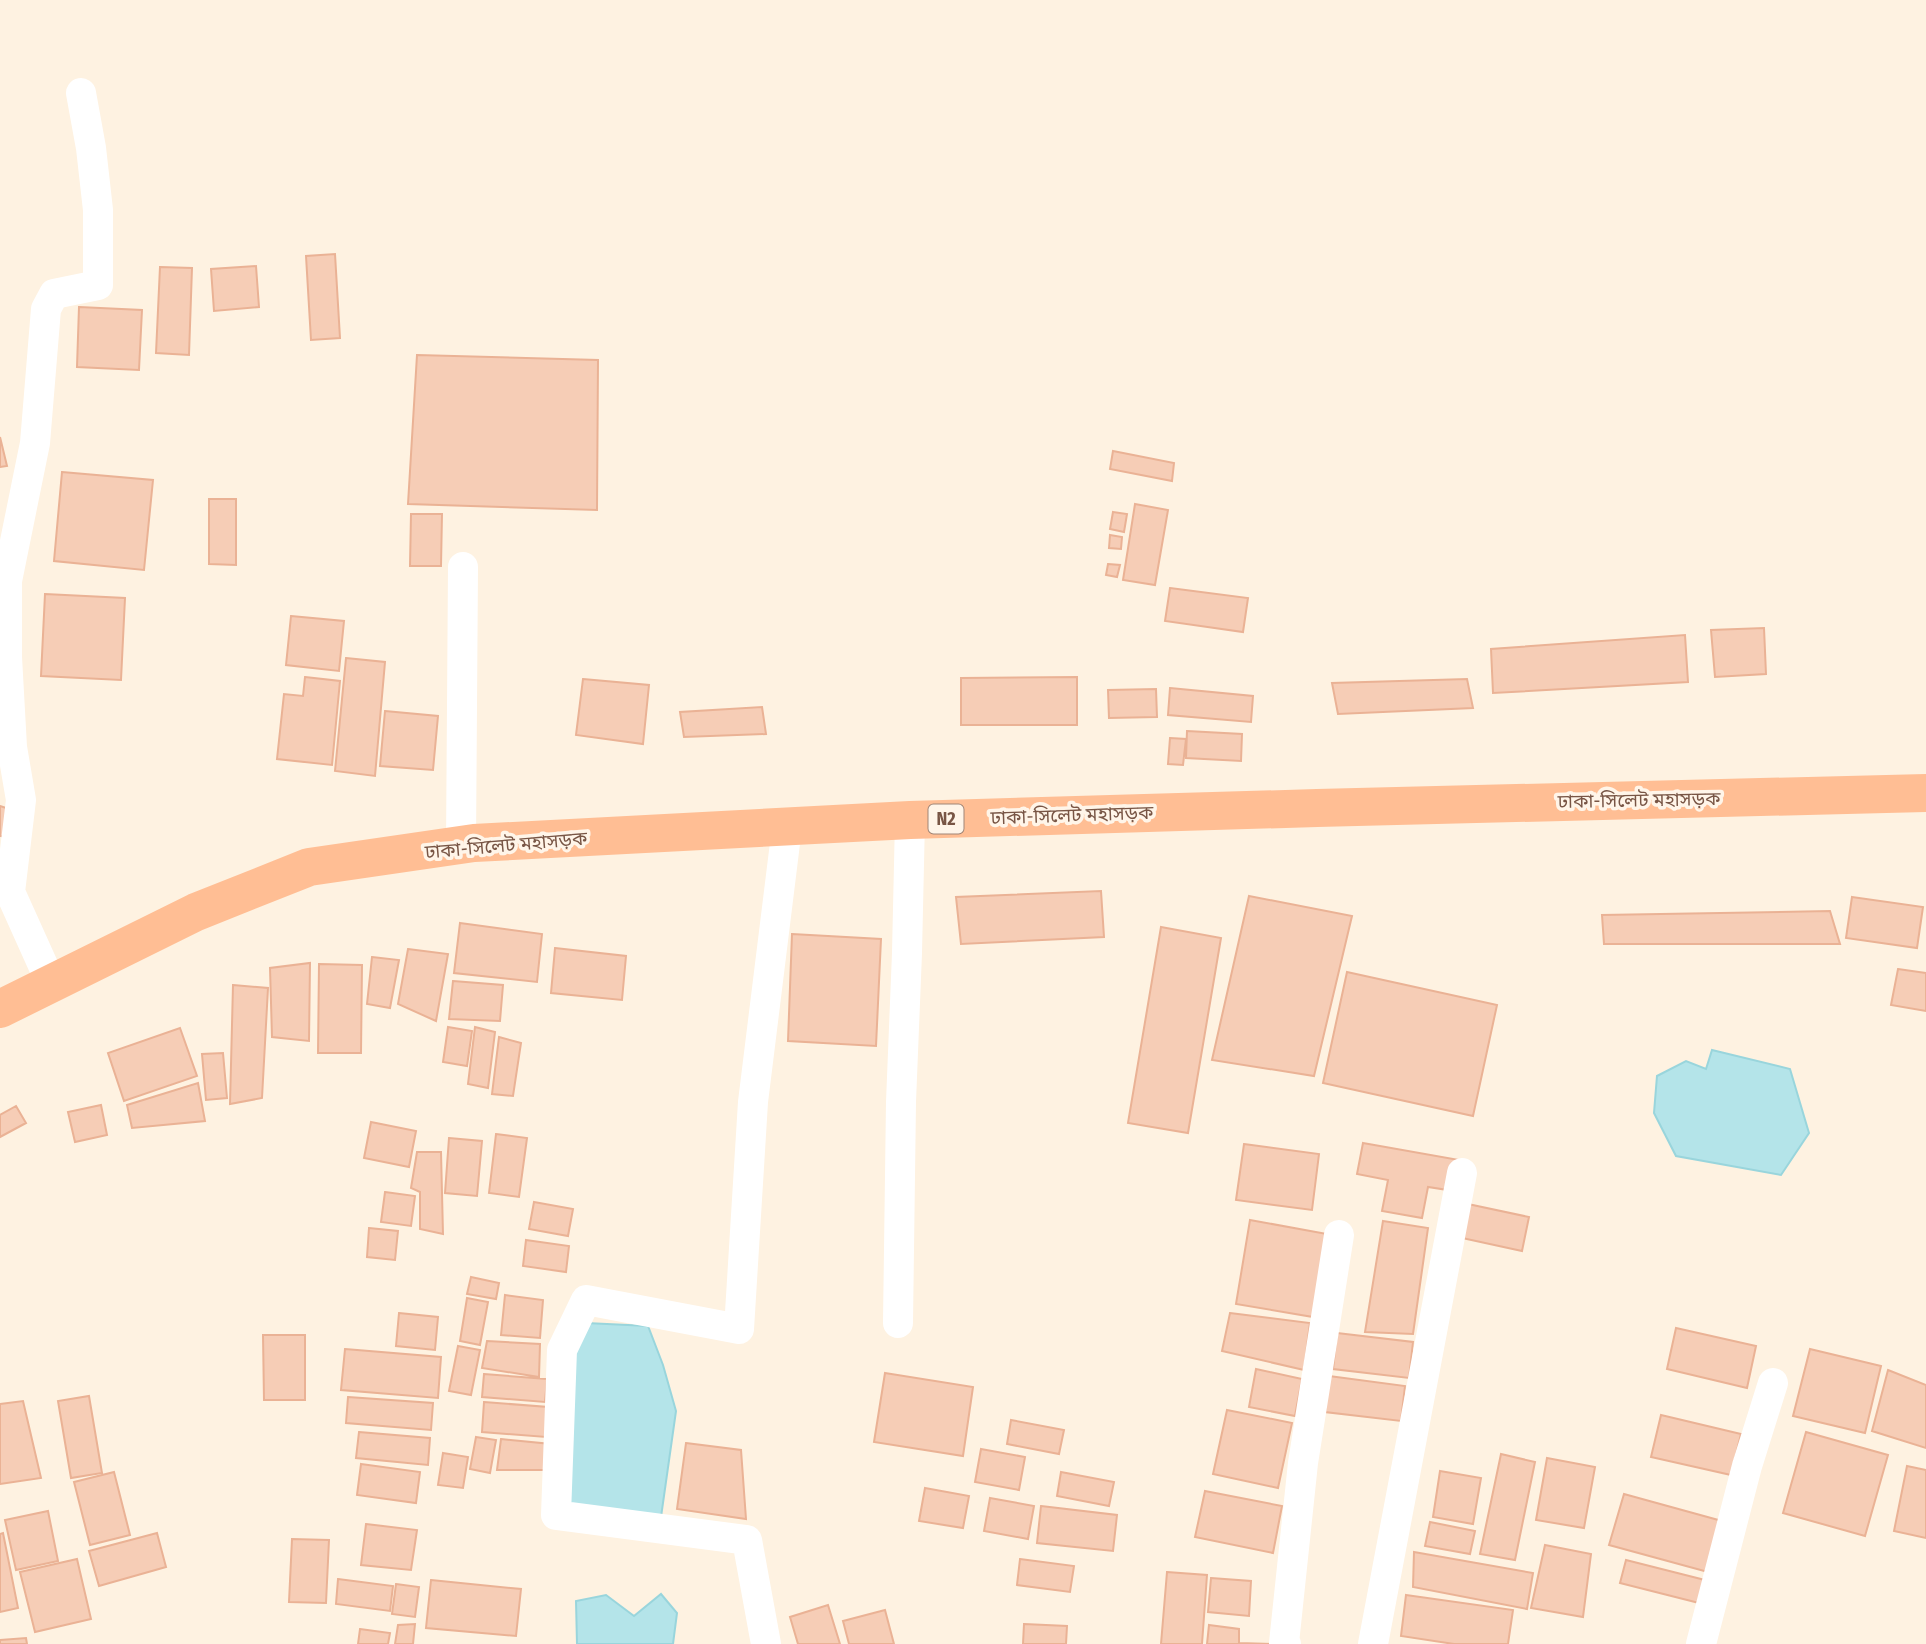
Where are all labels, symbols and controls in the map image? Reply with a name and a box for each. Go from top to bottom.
street label: ঢাকা-সিলেট মহাসড়ক [1556,787,1721,813]
street label: ঢাকা-সিলেট মহাসড়ক [989,801,1154,829]
road number: N2 [928,804,964,834]
street label: ঢাকা-সিলেট মহাসড়ক [423,826,589,864]

